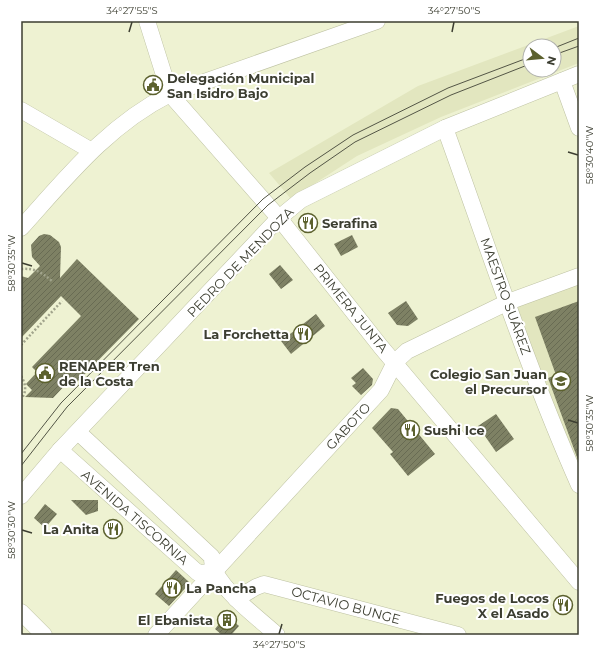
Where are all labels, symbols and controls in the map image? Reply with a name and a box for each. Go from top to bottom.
text: 34°27'55"S [106,4,158,17]
text: 34°27'50"S [428,4,480,17]
north arrow [522,38,562,78]
text: N [544,55,560,67]
place label: Delegación Municipal San Isidro Bajo [167,70,315,101]
public building icon: Delegación Municipal San Isidro Bajo [142,74,164,96]
text: 58°30'40"W [583,126,596,184]
street label: PEDRO DE MENDOZA [183,203,297,320]
restaurant icon: Serafina [297,212,319,234]
place label: Serafina [322,215,378,231]
text: 58°30'35"W [5,235,18,291]
street label: MAESTRO SUÁREZ [477,235,535,357]
street label: PRIMERA JUNTA [310,260,392,356]
restaurant icon: La Forchetta [292,323,314,345]
place label: La Forchetta [203,326,289,342]
place label: RENAPER Tren de la Costa [59,358,160,389]
public building icon: RENAPER Tren de la Costa [34,362,56,384]
place label: Colegio San Juan el Precursor [430,366,547,397]
school or university icon: Colegio San Juan el Precursor [550,370,572,392]
text: 58°30'35"W [583,395,596,451]
street label: GABOTO [322,399,374,453]
restaurant icon: Sushi Ice [399,419,421,441]
place label: Sushi Ice [424,422,485,438]
street label: AVENIDA TISCORNIA [78,466,192,568]
text: 58°30'30"W [5,501,18,559]
restaurant icon: La Anita [102,518,124,540]
place label: La Anita [43,521,99,537]
restaurant icon: La Pancha [161,577,183,599]
place label: La Pancha [186,580,257,596]
street label: OCTAVIO BUNGE [290,583,402,627]
place label: Fuegos de Locos X el Asado [435,590,549,621]
restaurant icon: Fuegos de Locos X el Asado [552,594,574,616]
building icon: El Ebanista [216,609,238,631]
place label: El Ebanista [138,612,213,628]
text: 34°27'50"S [253,638,305,651]

